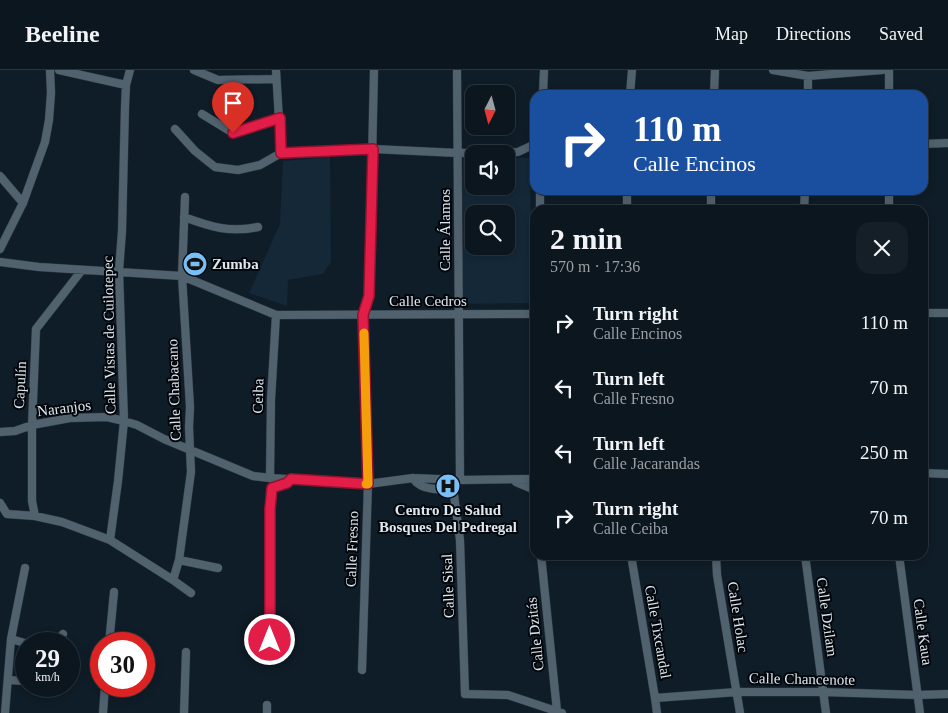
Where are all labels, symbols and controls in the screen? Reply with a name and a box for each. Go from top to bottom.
text: Beeline [25,21,100,47]
text: Map [715,24,748,44]
text: Directions [776,24,851,44]
text: Saved [879,24,923,44]
pin [212,82,254,133]
north arrow [465,85,515,135]
map controls [465,85,515,255]
icon: arrive [219,89,247,117]
icon: right [550,110,615,175]
text: 110 m [633,110,721,149]
button: sound [465,145,515,195]
text: Calle Encinos [633,151,756,176]
street label: Calle Álamos [437,189,453,271]
button: search [465,205,515,255]
text: 2 min [550,222,623,255]
button: close [856,222,908,274]
sports icon: Zumba [182,251,208,277]
street label: Calle Vistas de Cuilotepec [100,255,118,414]
place label: Zumba [212,256,259,272]
text: 570 m · 17:36 [550,258,640,275]
street label: Calle Cedros [389,293,467,309]
text: Turn right [593,303,678,324]
icon: right [550,309,578,337]
text: 110 m [861,312,908,333]
text: Calle Encinos [593,325,682,342]
street label: Calle Chabacano [164,339,184,441]
street label: Capulín [11,360,29,409]
text: Turn left [593,368,665,389]
icon: left [550,374,578,402]
text: 70 m [869,377,908,398]
street label: Ceiba [249,378,267,414]
text: Calle Fresno [593,390,674,407]
street label: Naranjos [36,397,92,419]
text: Turn left [593,433,665,454]
icon: left [550,439,578,467]
text: 250 m [860,442,908,463]
text: Calle Jacarandas [593,455,700,472]
hospital icon: Centro De Salud Bosques Del Pedregal [435,473,461,499]
text: Turn right [593,498,678,519]
place label: Centro De Salud Bosques Del Pedregal [379,502,517,535]
icon: right [550,504,578,532]
text: 70 m [869,507,908,528]
street label: Calle Fresno [343,511,361,587]
text: Calle Ceiba [593,520,668,537]
street label: Calle Sisal [439,553,457,619]
street label: Calle Dzilam [814,576,841,658]
street label: Calle Holac [725,581,752,654]
street label: Calle Tixcandal [642,584,674,680]
street label: Calle Dzitás [523,596,547,672]
street label: Calle Kaua [910,598,936,667]
position arrow [243,613,295,665]
speed limit sign: 30 [90,632,155,697]
text: 29 [35,645,60,672]
text: km/h [35,670,60,684]
street label: Calle Chancenote [749,670,856,688]

